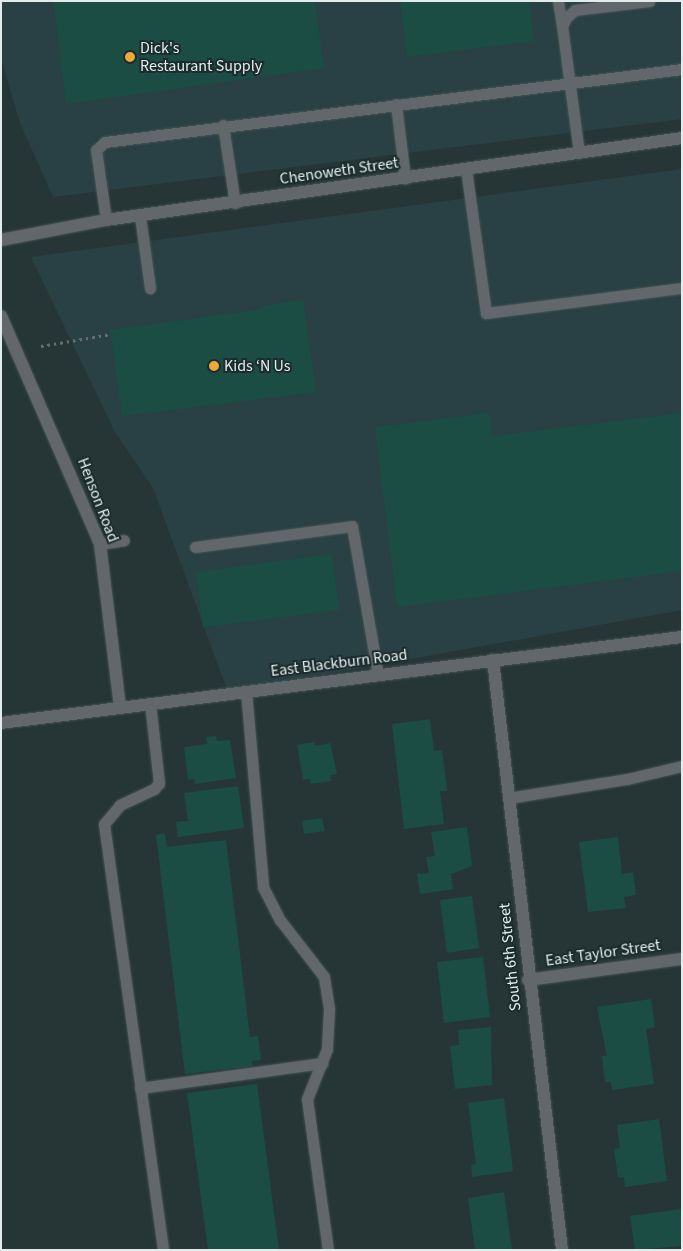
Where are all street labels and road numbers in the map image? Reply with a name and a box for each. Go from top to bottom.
street label: Chenoweth Street [278,153,400,189]
street label: Henson Road [73,455,123,545]
street label: East Blackburn Road [270,645,408,681]
street label: South 6th Street [495,902,525,1012]
street label: East Taylor Street [544,935,662,971]

